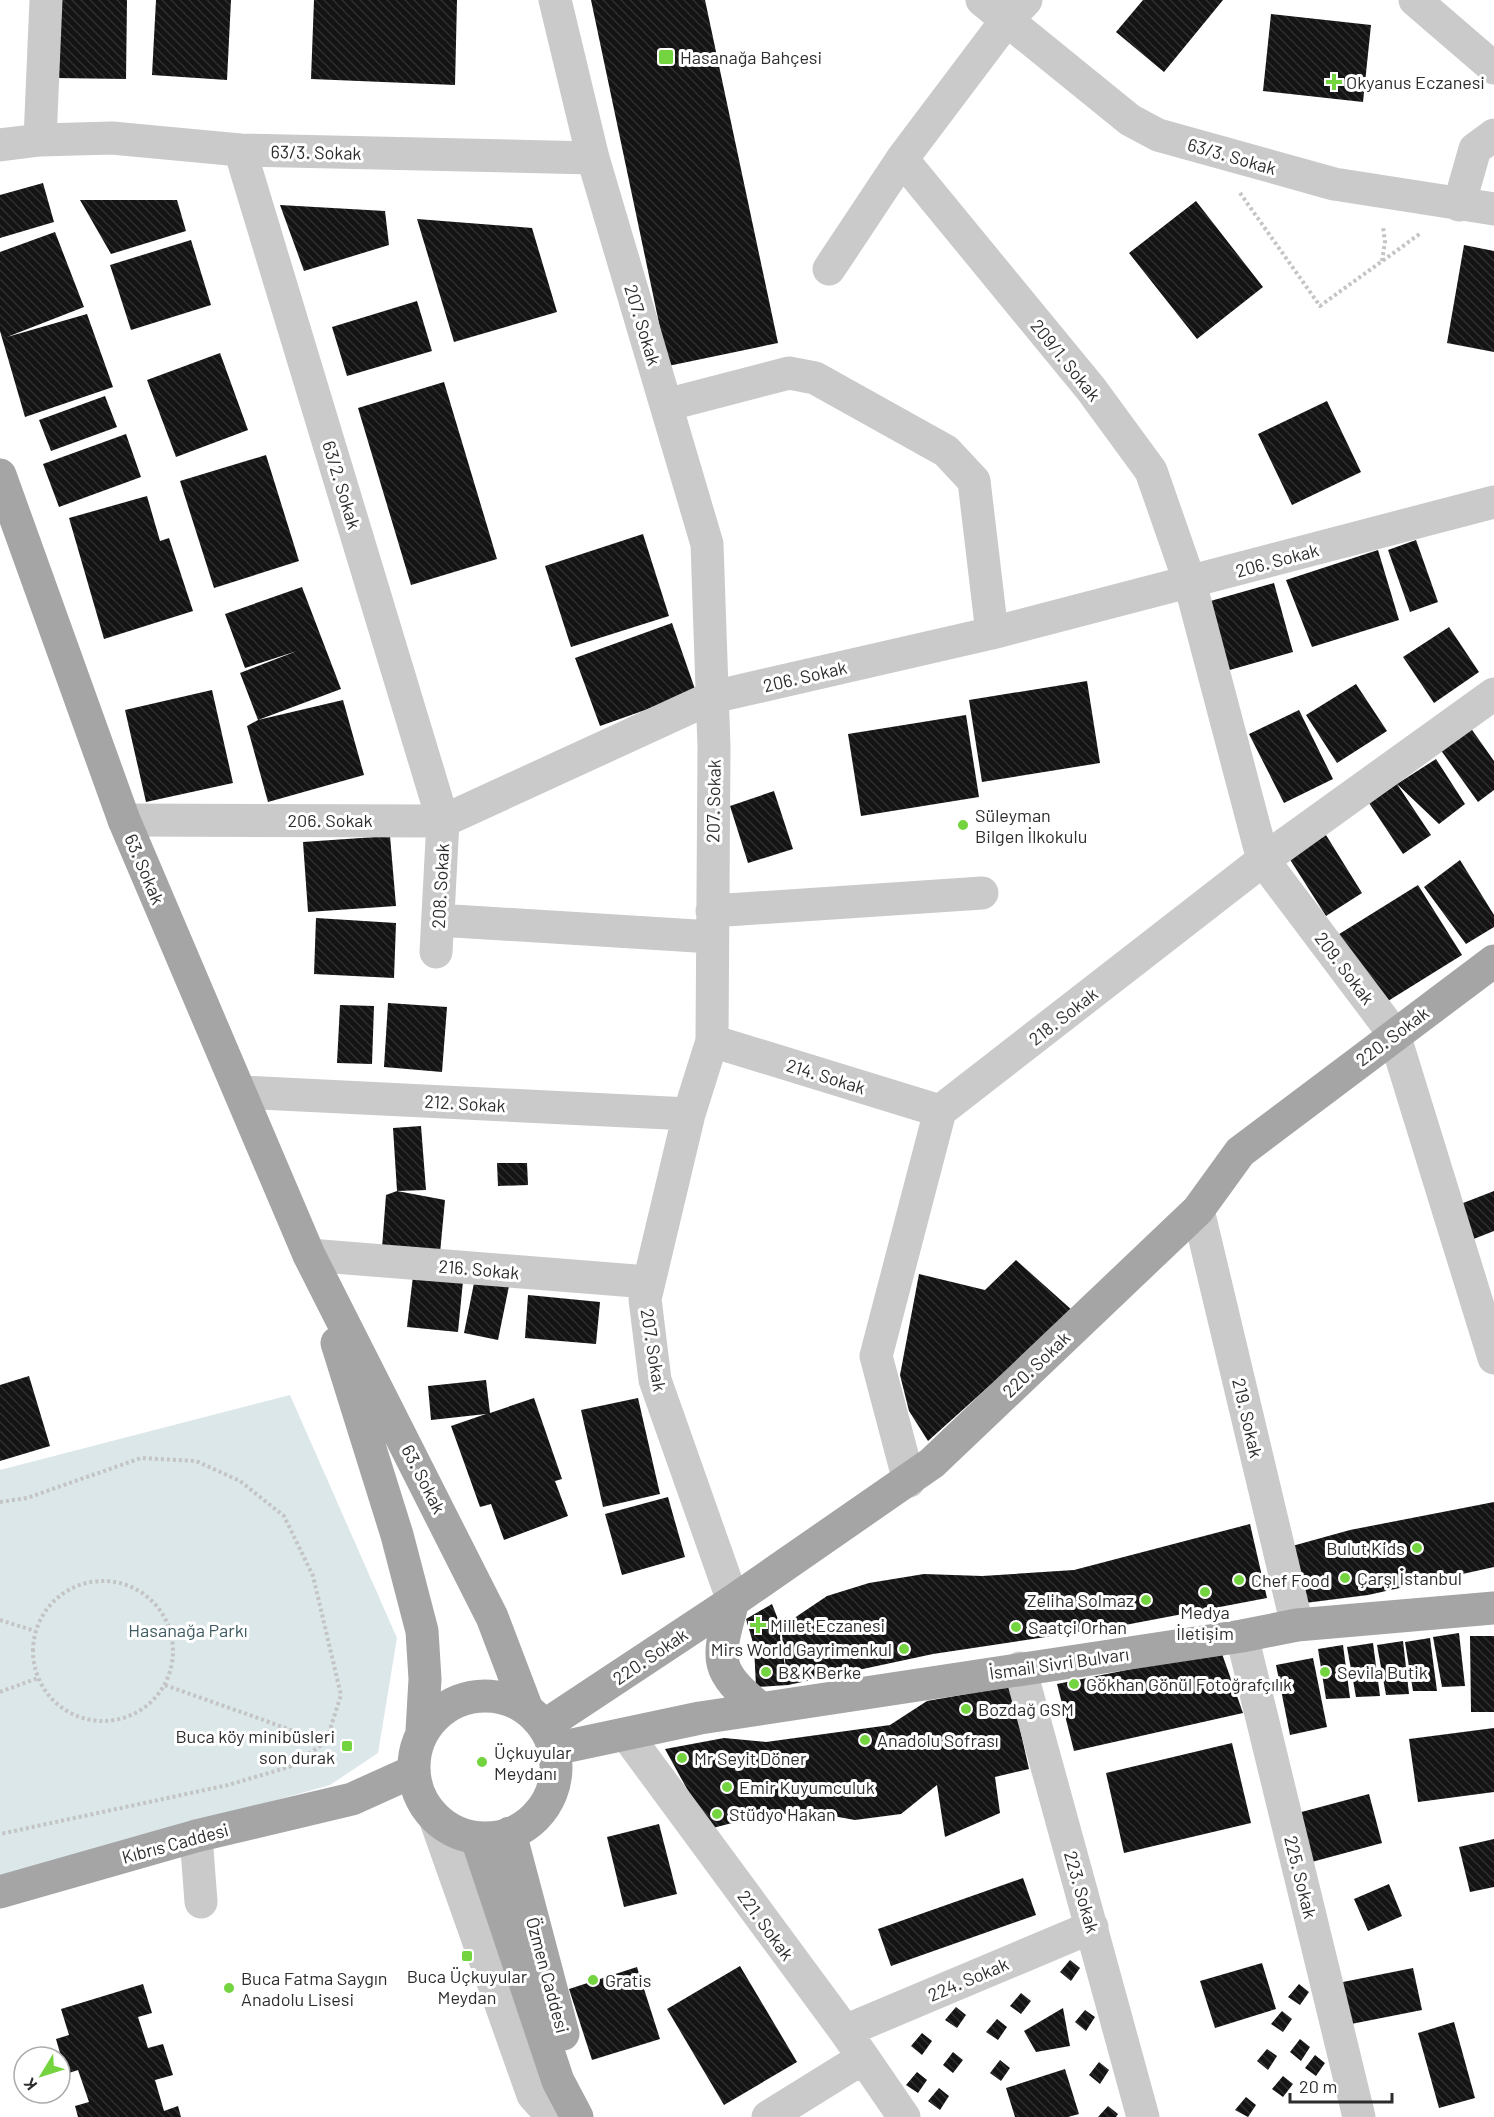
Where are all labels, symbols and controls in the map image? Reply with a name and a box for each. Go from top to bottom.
place label: Hasanağa Bahçesi [680,46,822,68]
marker: Hasanağa Bahçesi [657,48,675,66]
place label: Okyanus Eczanesi [1346,71,1485,93]
marker: Okyanus Eczanesi [1327,75,1341,89]
street label: 63/3. Sokak [1185,133,1279,179]
street label: 63/3. Sokak [270,140,362,164]
street label: 207. Sokak [620,282,666,368]
street label: 209/1. Sokak [1026,315,1106,405]
street label: 63/2. Sokak [318,438,366,532]
street label: 206. Sokak [1233,538,1321,582]
street label: 206. Sokak [761,656,849,696]
street label: 207. Sokak [701,759,725,843]
place label: Süleyman Bilgen İlkokulu [975,804,1087,847]
street label: 206. Sokak [287,809,373,831]
marker: Süleyman Bilgen İlkokulu [956,818,970,832]
street label: 63. Sokak [120,830,170,908]
street label: 208. Sokak [427,843,453,929]
street label: 209. Sokak [1311,927,1379,1009]
street label: 218. Sokak [1024,982,1102,1050]
street label: 220. Sokak [1351,1001,1433,1071]
street label: 214. Sokak [784,1054,868,1098]
street label: 212. Sokak [424,1090,506,1116]
street label: 216. Sokak [438,1255,520,1283]
street label: 207. Sokak [637,1307,671,1393]
street label: 220. Sokak [998,1326,1074,1402]
street label: 219. Sokak [1228,1376,1268,1460]
street label: 63. Sokak [397,1441,451,1517]
place label: Bulut Kids [1326,1537,1405,1559]
marker: Bulut Kids [1410,1541,1424,1555]
place label: Çarşı İstanbul [1357,1567,1462,1589]
place label: Chef Food [1251,1569,1330,1591]
marker: Çarşı İstanbul [1338,1571,1352,1585]
marker: Chef Food [1232,1573,1246,1587]
marker: Medya İletişim [1198,1585,1212,1599]
place label: Zeliha Solmaz [1027,1589,1134,1611]
marker: Zeliha Solmaz [1139,1593,1153,1607]
place label: Medya İletişim [1176,1601,1234,1644]
place label: Millet Eczanesi [770,1614,885,1636]
place label: Saatçi Orhan [1028,1616,1127,1638]
marker: Millet Eczanesi [751,1618,765,1632]
park label: Hasanağa Parkı [128,1619,248,1641]
marker: Saatçi Orhan [1009,1620,1023,1634]
street label: 220. Sokak [608,1623,692,1689]
place label: Mirs World Gayrimenkul [711,1638,892,1660]
marker: Mirs World Gayrimenkul [897,1642,911,1656]
street label: İsmail Sivri Bulvarı [988,1642,1130,1684]
place label: B&K Berke [778,1661,861,1683]
place label: Sevila Butik [1337,1661,1428,1683]
marker: B&K Berke [759,1665,773,1679]
marker: Sevila Butik [1318,1665,1332,1679]
place label: Gökhan Gönül Fotoğrafçılık [1086,1673,1292,1695]
marker: Gökhan Gönül Fotoğrafçılık [1067,1677,1081,1691]
place label: Bozdağ GSM [978,1698,1074,1720]
marker: Bozdağ GSM [959,1702,973,1716]
place label: Buca köy minibüsleri son durak [175,1725,335,1768]
place label: Anadolu Sofrası [877,1729,999,1751]
marker: Anadolu Sofrası [858,1733,872,1747]
marker: Buca köy minibüsleri son durak [340,1739,354,1753]
place label: Üçkuyular Meydanı [494,1741,572,1784]
place label: Mr Seyit Döner [694,1747,807,1769]
marker: Mr Seyit Döner [675,1751,689,1765]
marker: Üçkuyular Meydanı [475,1755,489,1769]
place label: Emir Kuyumculuk [739,1776,875,1798]
marker: Emir Kuyumculuk [720,1780,734,1794]
place label: Stüdyo Hakan [729,1803,836,1825]
marker: Stüdyo Hakan [710,1807,724,1821]
street label: Kıbrıs Caddesi [119,1818,231,1868]
street label: 225. Sokak [1280,1833,1322,1921]
street label: 223. Sokak [1060,1848,1104,1936]
street label: 221. Sokak [733,1886,799,1964]
street label: Özmen Caddesi [522,1915,574,2035]
marker: Buca Üçkuyular Meydan [460,1949,474,1963]
street label: 224. Sokak [924,1952,1012,2006]
place label: Buca Üçkuyular Meydan [407,1965,528,2008]
place label: Buca Fatma Saygın Anadolu Lisesi [241,1967,387,2010]
place label: Gratis [605,1969,651,1991]
marker: Gratis [586,1973,600,1987]
marker: Buca Fatma Saygın Anadolu Lisesi [222,1981,236,1995]
north arrow [12,2045,72,2105]
scale bar [1290,2066,1392,2104]
text: K [19,2075,40,2094]
text: 20 m [1299,2075,1337,2097]

